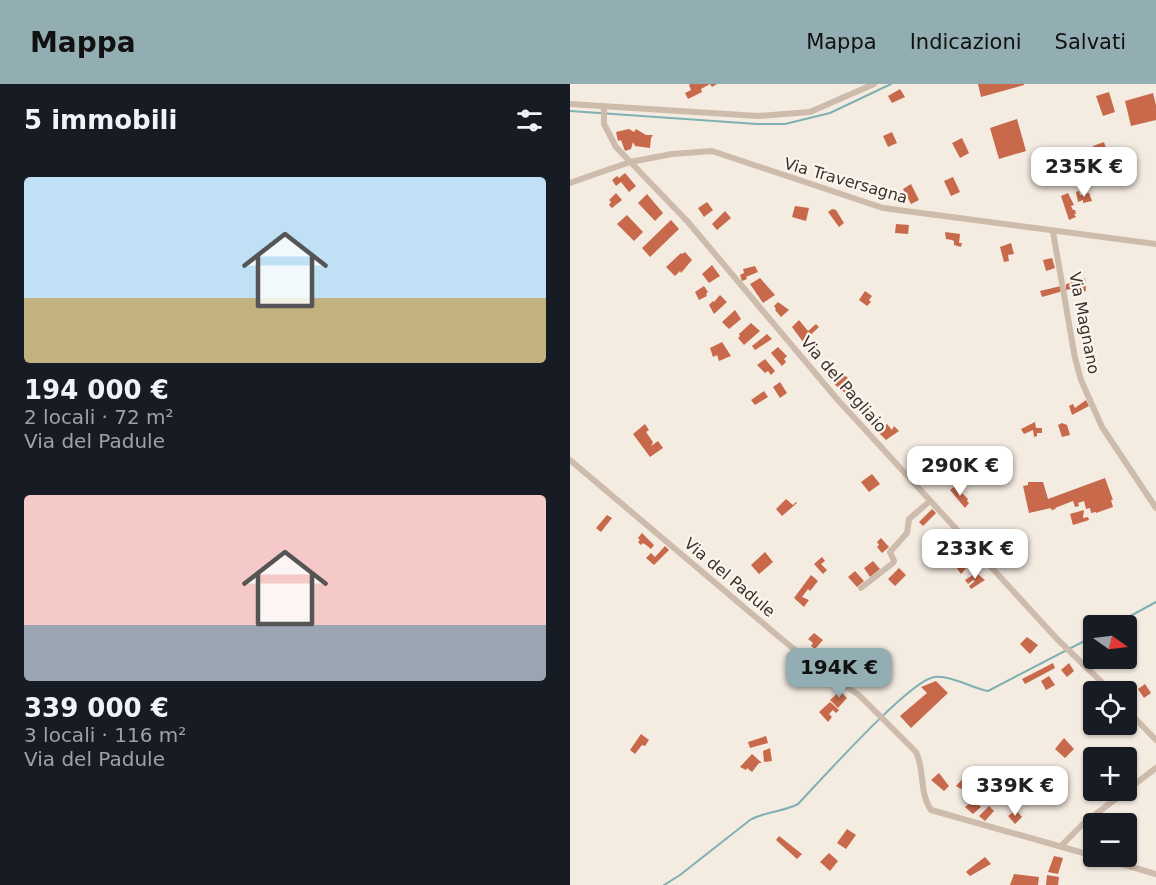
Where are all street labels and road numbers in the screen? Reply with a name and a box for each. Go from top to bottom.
street label: Via Traversagna [782,154,910,207]
street label: Via Magnano [1065,270,1104,376]
street label: Via del Pagliaio [797,332,891,436]
street label: Via del Padule [680,534,779,621]

